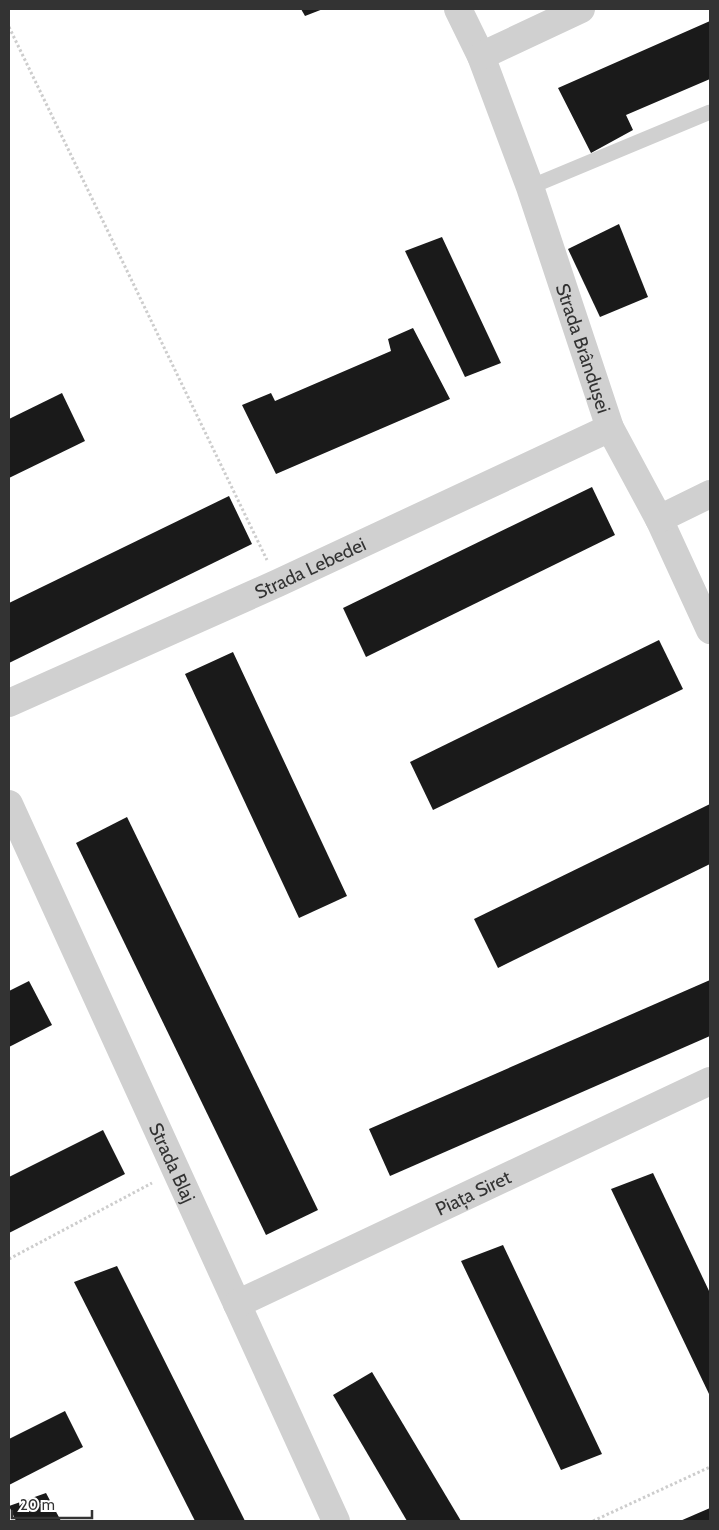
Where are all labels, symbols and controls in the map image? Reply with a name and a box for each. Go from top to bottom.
street label: Strada Brândușei [551,281,615,416]
street label: Strada Lebedei [251,533,369,604]
street label: Strada Blaj [144,1119,200,1206]
street label: Piața Siret [432,1165,515,1221]
scale bar [12,1488,92,1520]
text: 20 m [20,1496,55,1514]

